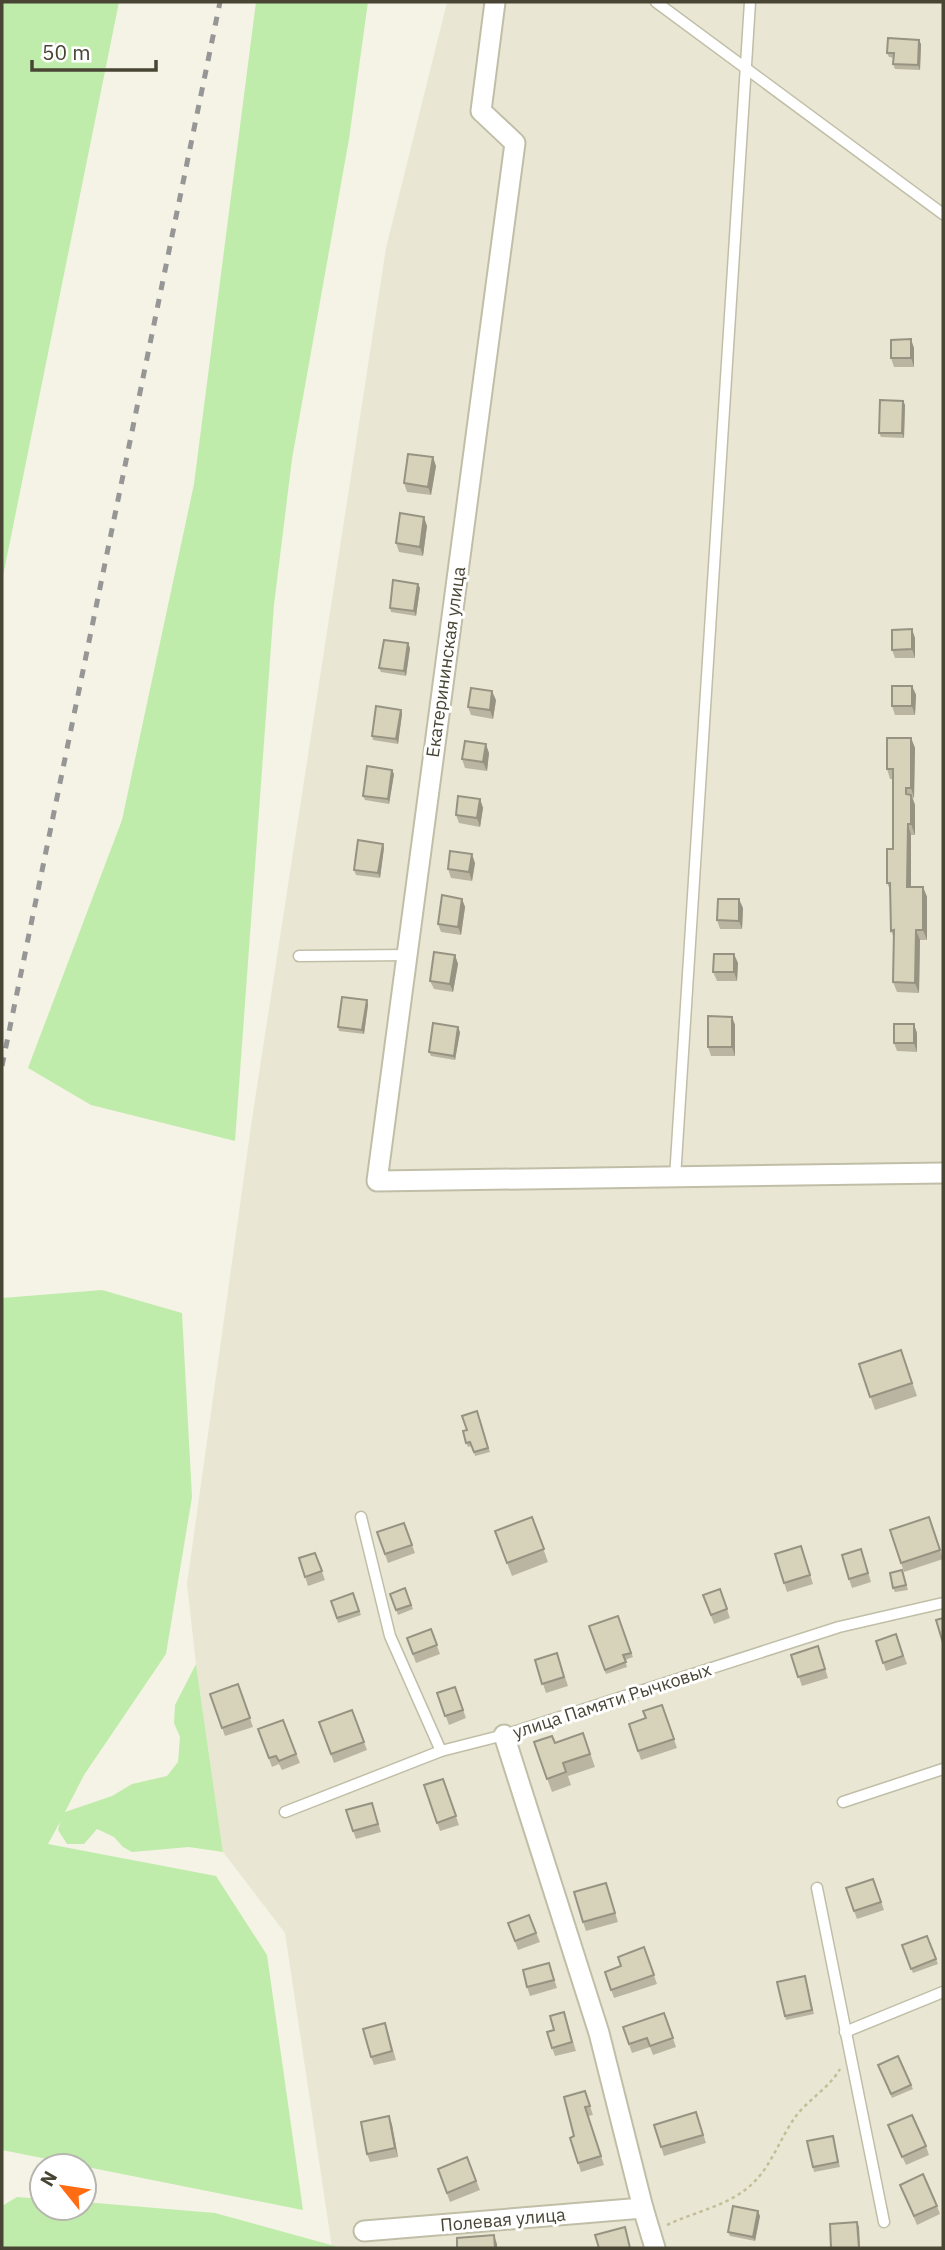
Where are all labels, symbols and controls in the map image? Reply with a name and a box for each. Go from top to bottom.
scale bar [32,28,156,72]
text: 50 m [42,38,91,66]
street label: Екатерининская улица [421,565,470,759]
street label: улица Памяти Рычковых [510,1658,714,1743]
north arrow [28,2152,98,2222]
text: N [34,2167,62,2190]
street label: Полевая улица [439,2203,567,2236]

